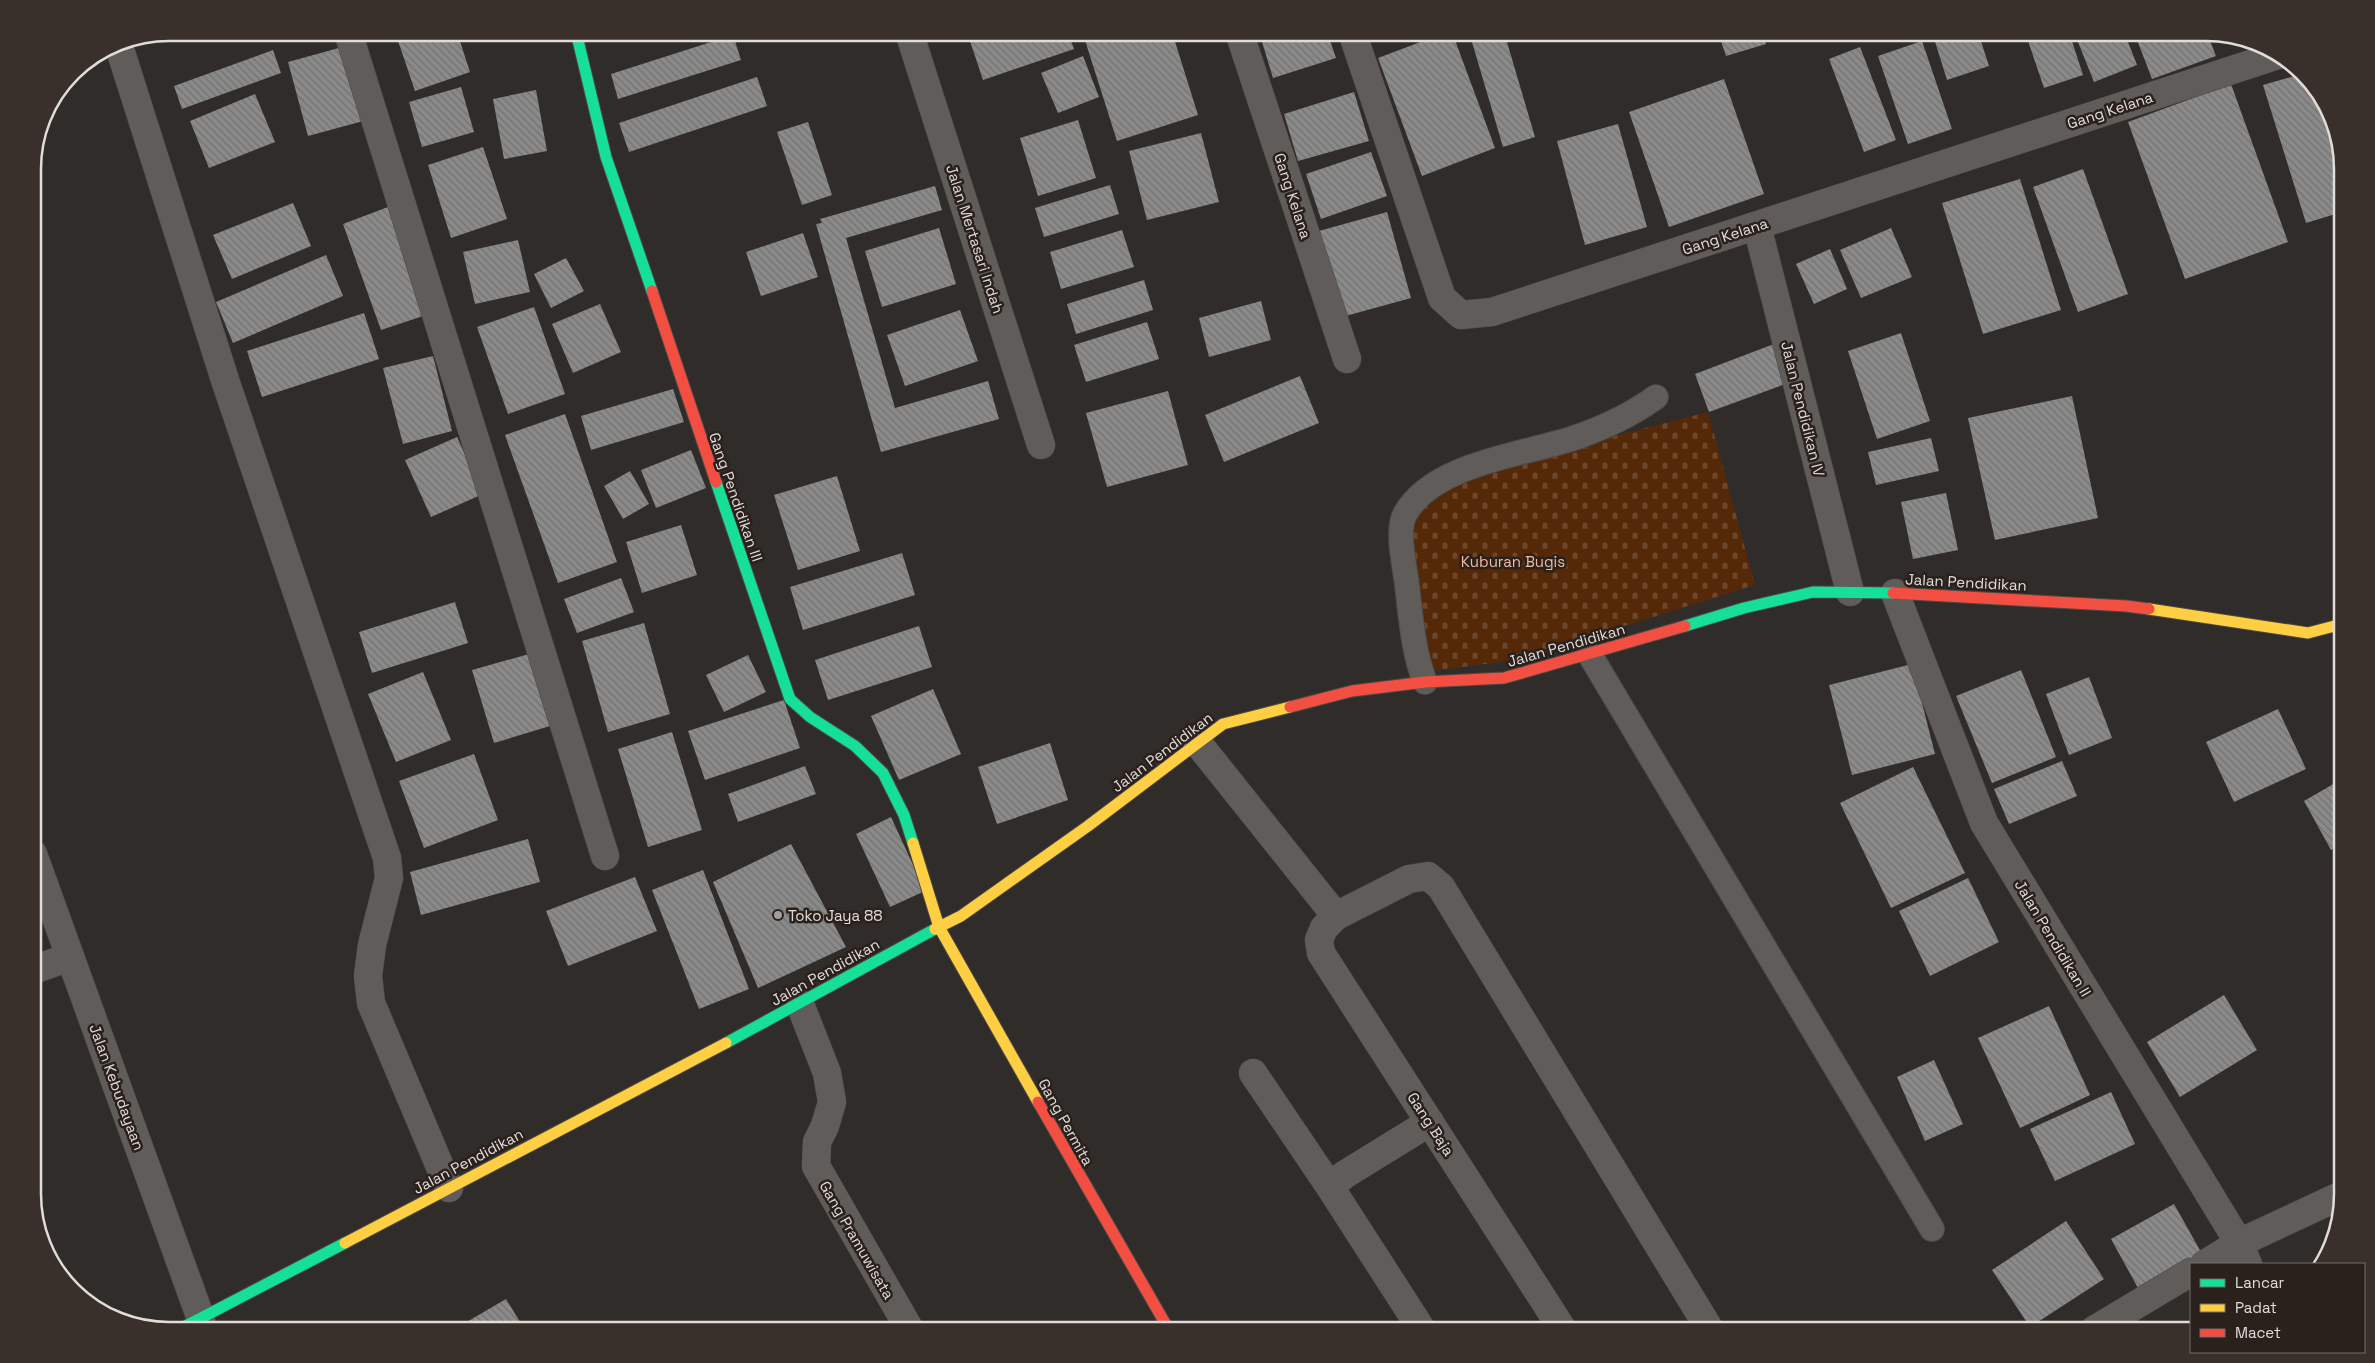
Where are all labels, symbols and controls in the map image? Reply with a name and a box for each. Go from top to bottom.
street label: Gang Kelana [2065,87,2156,133]
street label: Gang Kelana [1270,151,1316,242]
street label: Jalan Mertasari Indah [942,162,1008,316]
street label: Gang Kelana [1680,213,1771,259]
street label: Jalan Pendidikan IV [1777,339,1829,479]
street label: Gang Pendidikan III [705,430,767,564]
park label: Kuburan Bugis [1461,552,1565,571]
street label: Jalan Pendidikan [1905,569,2027,595]
street label: Jalan Pendidikan [1505,619,1627,671]
street label: Jalan Pendidikan [1108,708,1216,796]
street label: Jalan Pendidikan II [2011,876,2095,1000]
place label: Toko Jaya 88 [788,906,883,925]
marker: Toko Jaya 88 [772,909,784,921]
street label: Jalan Pendidikan [767,934,883,1010]
street label: Jalan Kebudayaan [85,1021,149,1153]
street label: Gang Permita [1034,1075,1098,1169]
street label: Gang Baja [1403,1089,1459,1160]
street label: Jalan Pendidikan [410,1124,526,1198]
street label: Gang Pramuwisata [815,1177,899,1303]
legend [2190,1263,2365,1353]
text: Lancar [2235,1273,2285,1292]
text: Padat [2235,1298,2277,1317]
text: Macet [2235,1323,2281,1342]

